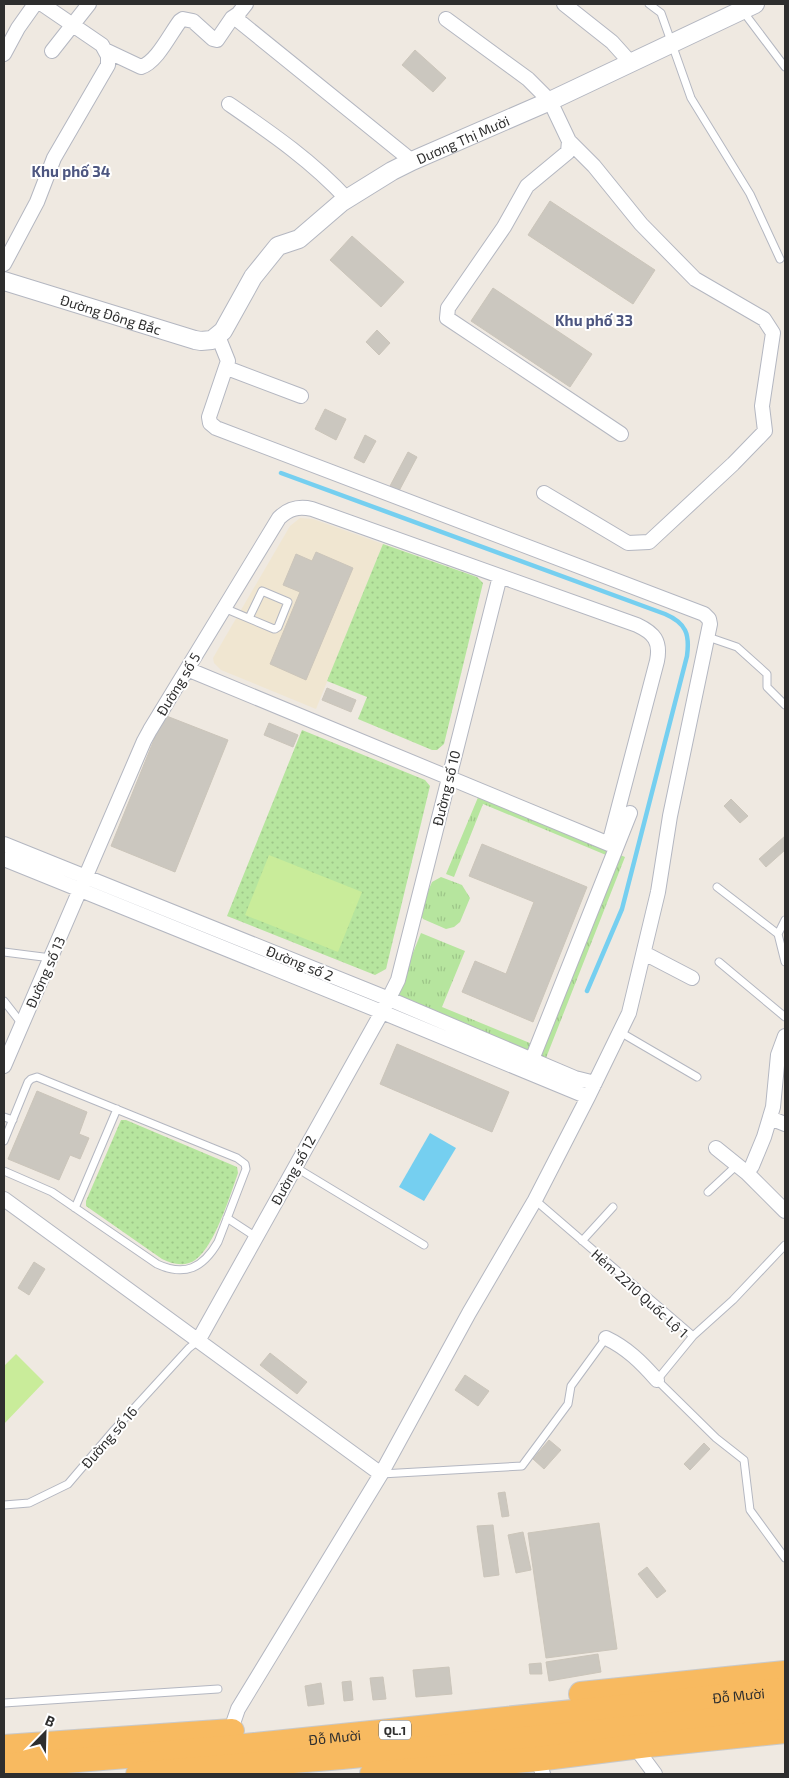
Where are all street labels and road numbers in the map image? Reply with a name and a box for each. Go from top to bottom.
street label: Dương Thị Mười [413,111,512,167]
street label: Đường Đông Bắc [59,291,164,338]
street label: Đường số 5 [153,649,203,719]
street label: Đường số 10 [428,749,464,827]
street label: Đường số 13 [22,934,68,1010]
street label: Đường số 2 [264,942,336,984]
street label: Đường số 12 [267,1132,319,1208]
street label: Hẻm 2210 Quốc Lộ 1 [588,1245,692,1341]
street label: Đường số 16 [77,1402,141,1472]
street label: Đỗ Mười [711,1684,766,1706]
road number: QL.1 [379,1720,411,1740]
street label: Đỗ Mười [308,1725,362,1748]

